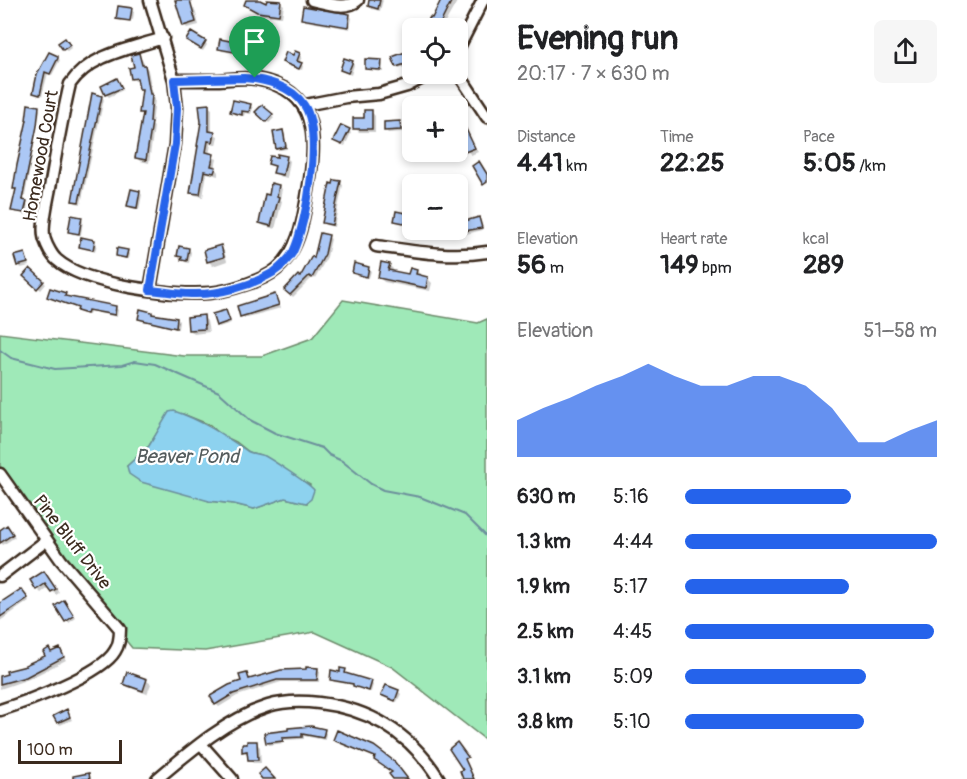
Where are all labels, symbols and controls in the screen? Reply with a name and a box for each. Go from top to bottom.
pin [229,16,280,78]
map controls [402,18,468,240]
button: locate [402,18,468,84]
text: Evening run [517,18,678,59]
button: share [874,20,937,83]
icon: arrive [238,25,271,58]
text: 20:17 · 7 × 630 m [517,61,670,86]
street label: Homewood Court [18,88,64,224]
button: + [402,96,468,162]
text: Distance [517,127,576,147]
text: Time [660,127,693,147]
text: Pace [803,127,835,147]
text: 4.41 [517,147,563,179]
text: 22:25 [660,147,725,179]
text: 5:05 [803,147,856,179]
text: km [563,156,587,176]
text: /km [856,156,886,176]
button: − [402,174,468,240]
text: Elevation [517,229,578,249]
text: Heart rate [660,229,727,249]
text: kcal [803,229,829,249]
text: 56 [517,249,546,281]
text: 149 [660,249,699,281]
text: 289 [803,249,844,281]
text: m [546,258,564,278]
text: bpm [699,258,732,278]
text: Elevation [517,318,593,343]
text: 51–58 m [864,318,937,343]
water label: Beaver Pond [135,444,241,469]
text: 630 m [517,484,576,509]
text: 5:16 [613,484,649,509]
street label: Pine Bluff Drive [28,490,116,594]
text: 1.3 km [517,529,571,554]
text: 4:44 [613,529,653,554]
text: 1.9 km [517,574,570,599]
text: 5:17 [613,574,648,599]
text: 2.5 km [517,619,574,644]
text: 4:45 [613,619,652,644]
text: 3.1 km [517,664,571,689]
text: 5:09 [613,664,653,689]
text: 3.8 km [517,709,573,734]
text: 5:10 [613,709,651,734]
scale bar [18,737,122,764]
text: 100 m [27,740,73,760]

